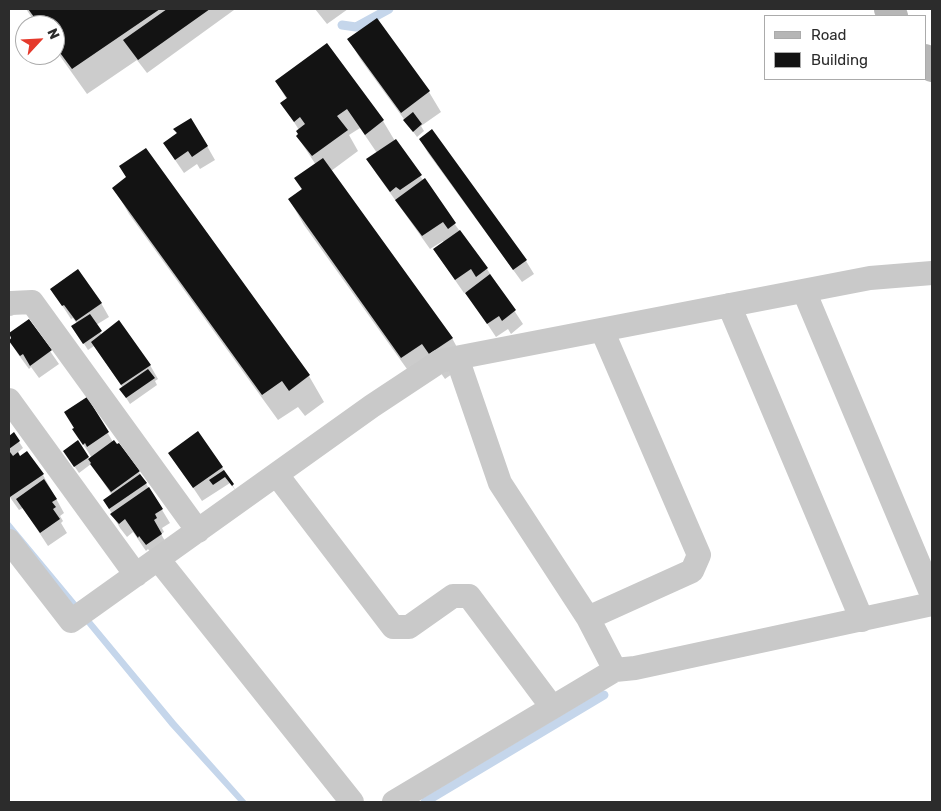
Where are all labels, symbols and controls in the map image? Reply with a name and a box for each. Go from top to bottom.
north arrow [15,15,65,65]
legend [764,15,926,80]
text: N [43,26,63,42]
text: Road [811,26,847,44]
text: Building [811,51,868,69]

